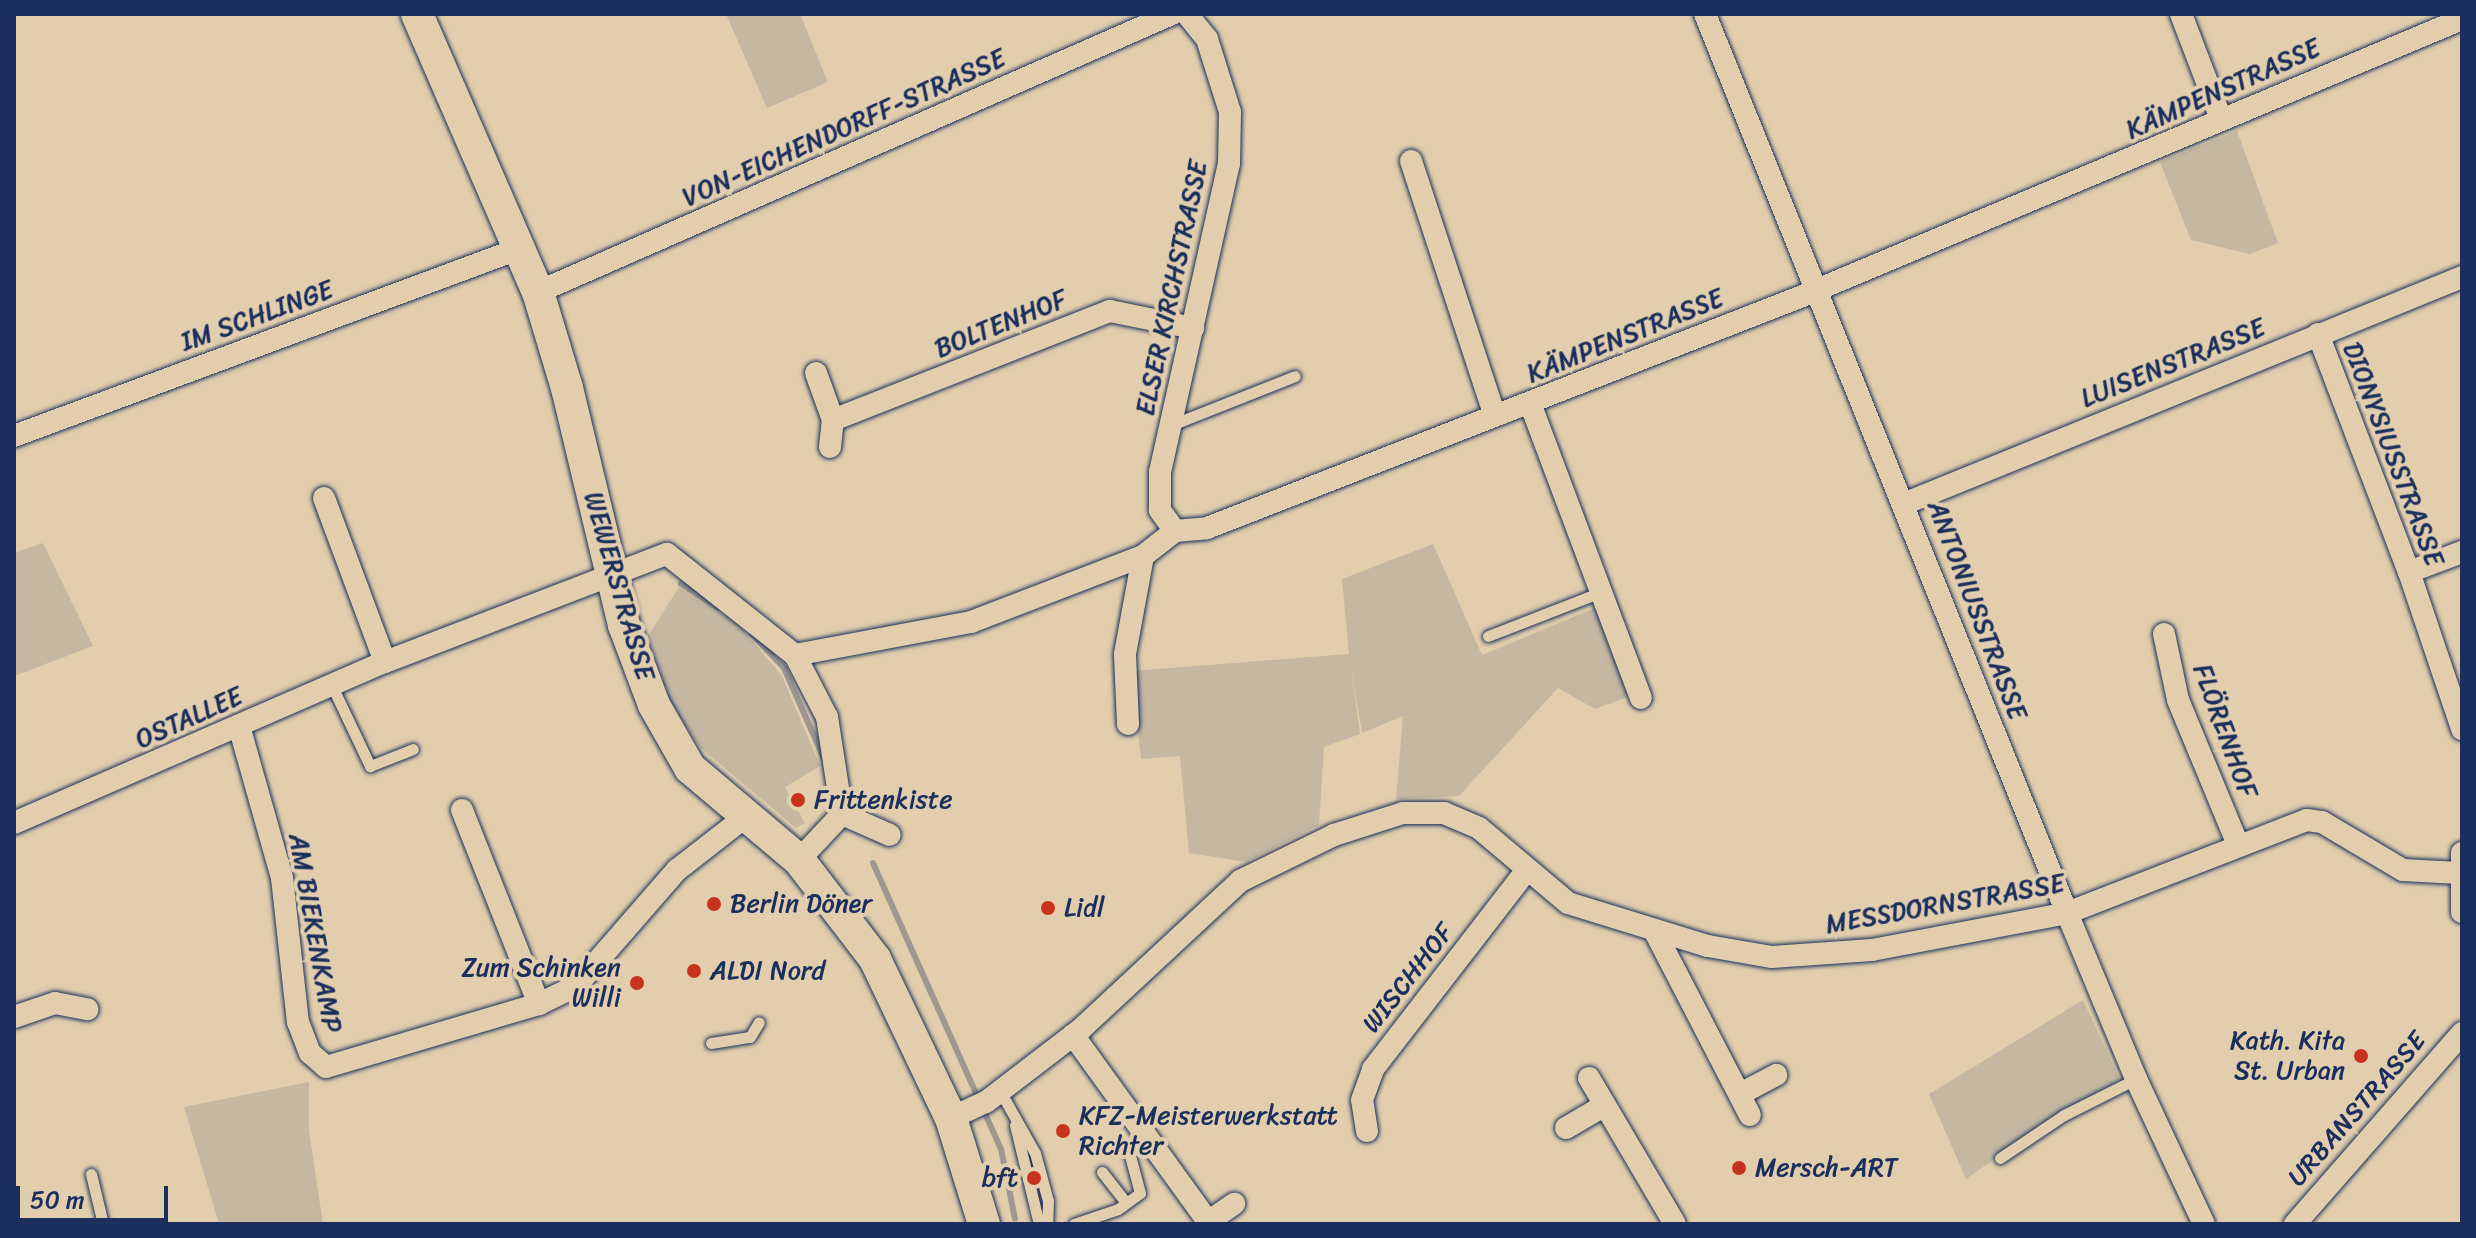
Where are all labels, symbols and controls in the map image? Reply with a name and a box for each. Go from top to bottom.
street label: KÄMPENSTRASSE [2121,32,2325,146]
street label: VON-EICHENDORFF-STRASSE [678,43,1010,213]
street label: ELSER KIRCHSTRASSE [1130,157,1214,419]
street label: IM SCHLINGE [176,274,338,358]
street label: KÄMPENSTRASSE [1522,282,1728,390]
street label: BOLTENHOF [930,283,1072,365]
street label: LUISENSTRASSE [2076,312,2270,414]
street label: DIONYSIUSSTRASSE [2336,338,2450,570]
street label: WEWERSTRASSE [577,488,661,684]
street label: ANTONIUSSTRASSE [1921,496,2033,724]
street label: FLÖRENHOF [2186,660,2264,802]
street label: OSTALLEE [131,681,247,755]
place label: Frittenkiste [814,784,953,816]
marker: Frittenkiste [789,791,807,809]
street label: AM BIEKENKAMP [282,830,348,1036]
street label: MESSDORNSTRASSE [1823,868,2067,940]
place label: Berlin Döner [730,888,873,920]
place label: Lidl [1064,892,1104,924]
marker: Berlin Döner [705,895,723,913]
marker: Lidl [1039,899,1057,917]
street label: WISCHHOF [1356,917,1460,1039]
place label: Zum Schinken Willi [461,952,621,1014]
place label: ALDI Nord [710,955,825,987]
marker: ALDI Nord [685,962,703,980]
marker: Zum Schinken Willi [628,974,646,992]
place label: Kath. Kita St. Urban [2229,1025,2345,1086]
street label: URBANSTRASSE [2281,1025,2433,1193]
marker: Kath. Kita St. Urban [2352,1047,2370,1065]
place label: KFZ-Meisterwerkstatt Richter [1079,1100,1338,1162]
marker: KFZ-Meisterwerkstatt Richter [1054,1122,1072,1140]
place label: Mersch-ART [1755,1152,1898,1184]
marker: Mersch-ART [1730,1159,1748,1177]
place label: bft [982,1162,1018,1194]
marker: bft [1025,1169,1043,1187]
scale bar [20,1170,172,1220]
text: 50 m [30,1179,85,1221]

